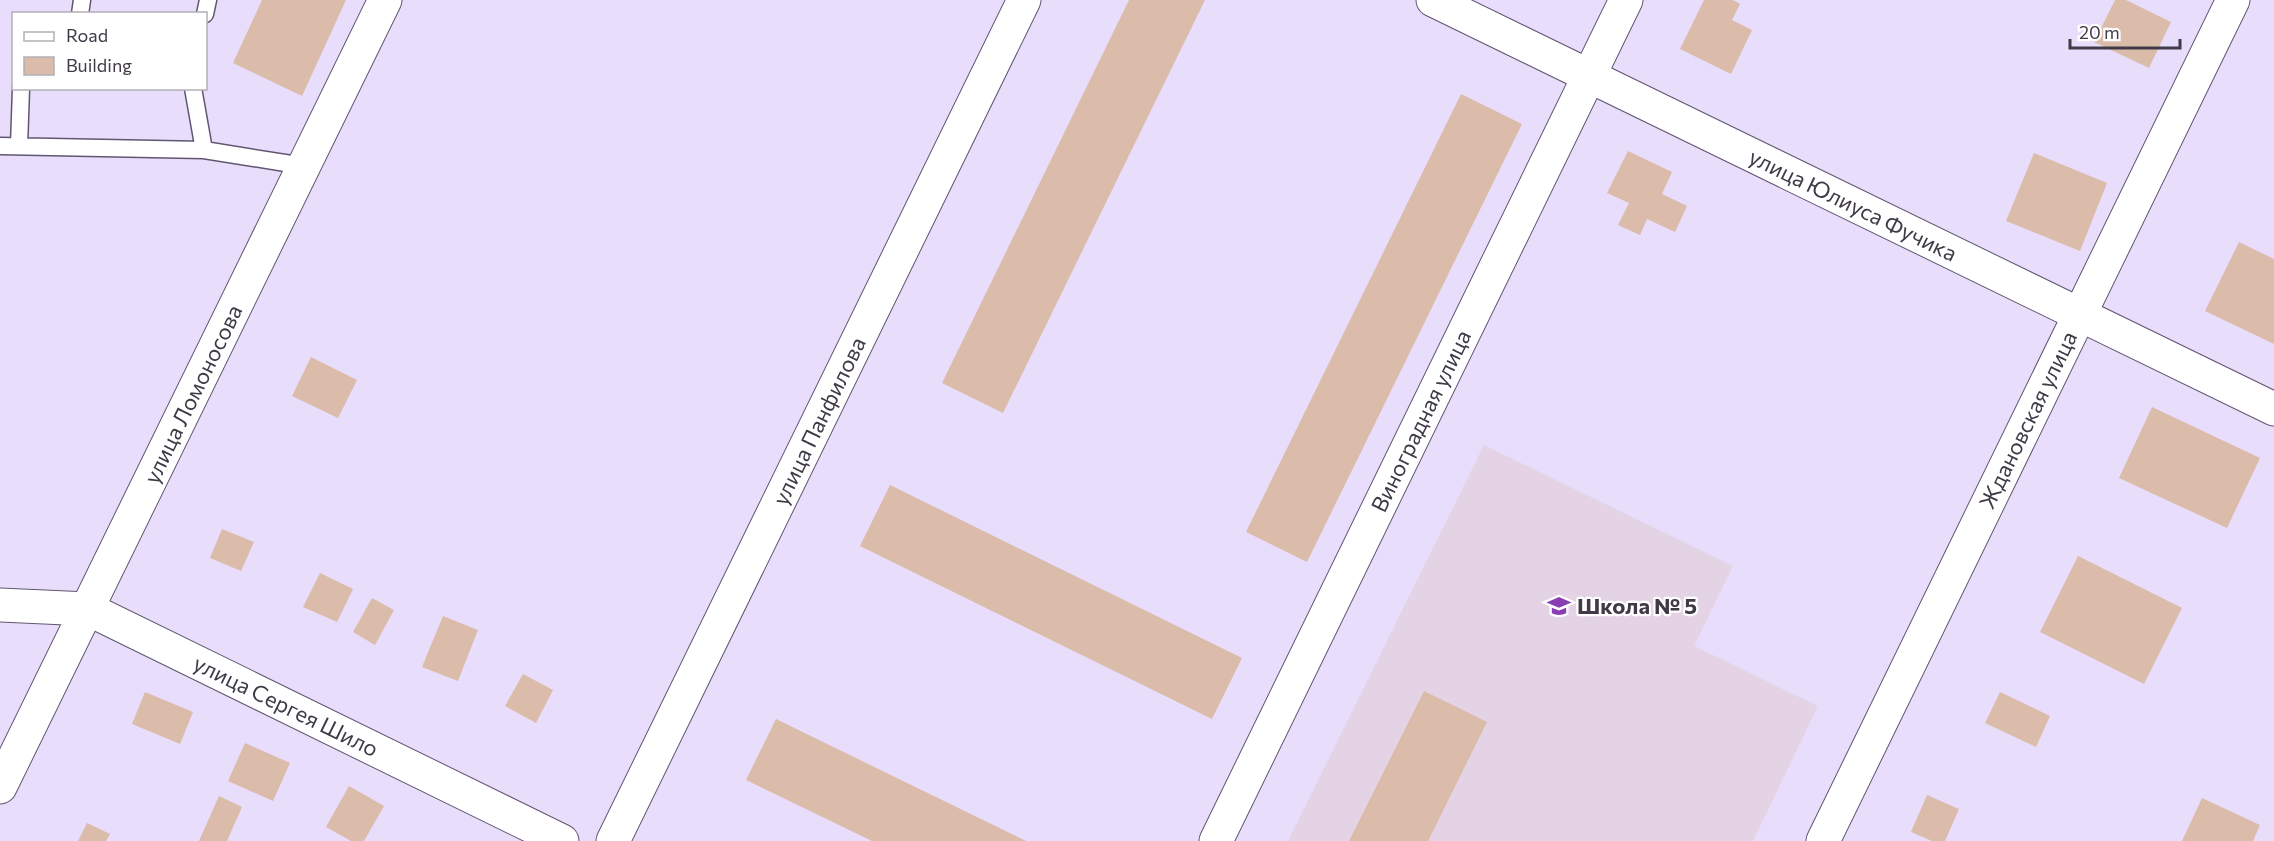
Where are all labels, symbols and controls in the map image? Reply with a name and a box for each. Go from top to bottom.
legend [12,12,207,90]
scale bar [2070,12,2180,50]
text: 20 m [2079,21,2120,43]
text: Road [66,24,108,46]
text: Building [66,54,132,76]
street label: улица Юлиуса Фучика [1745,142,1962,267]
street label: улица Ломоносова [138,300,248,488]
street label: Виноградная улица [1365,325,1476,516]
street label: Ждановская улица [1973,327,2082,513]
street label: улица Панфилова [766,332,871,509]
place label: Школа № 5 [1577,592,1697,619]
school or university icon: Школа № 5 [1546,593,1572,619]
street label: улица Сергея Шило [189,649,383,762]

